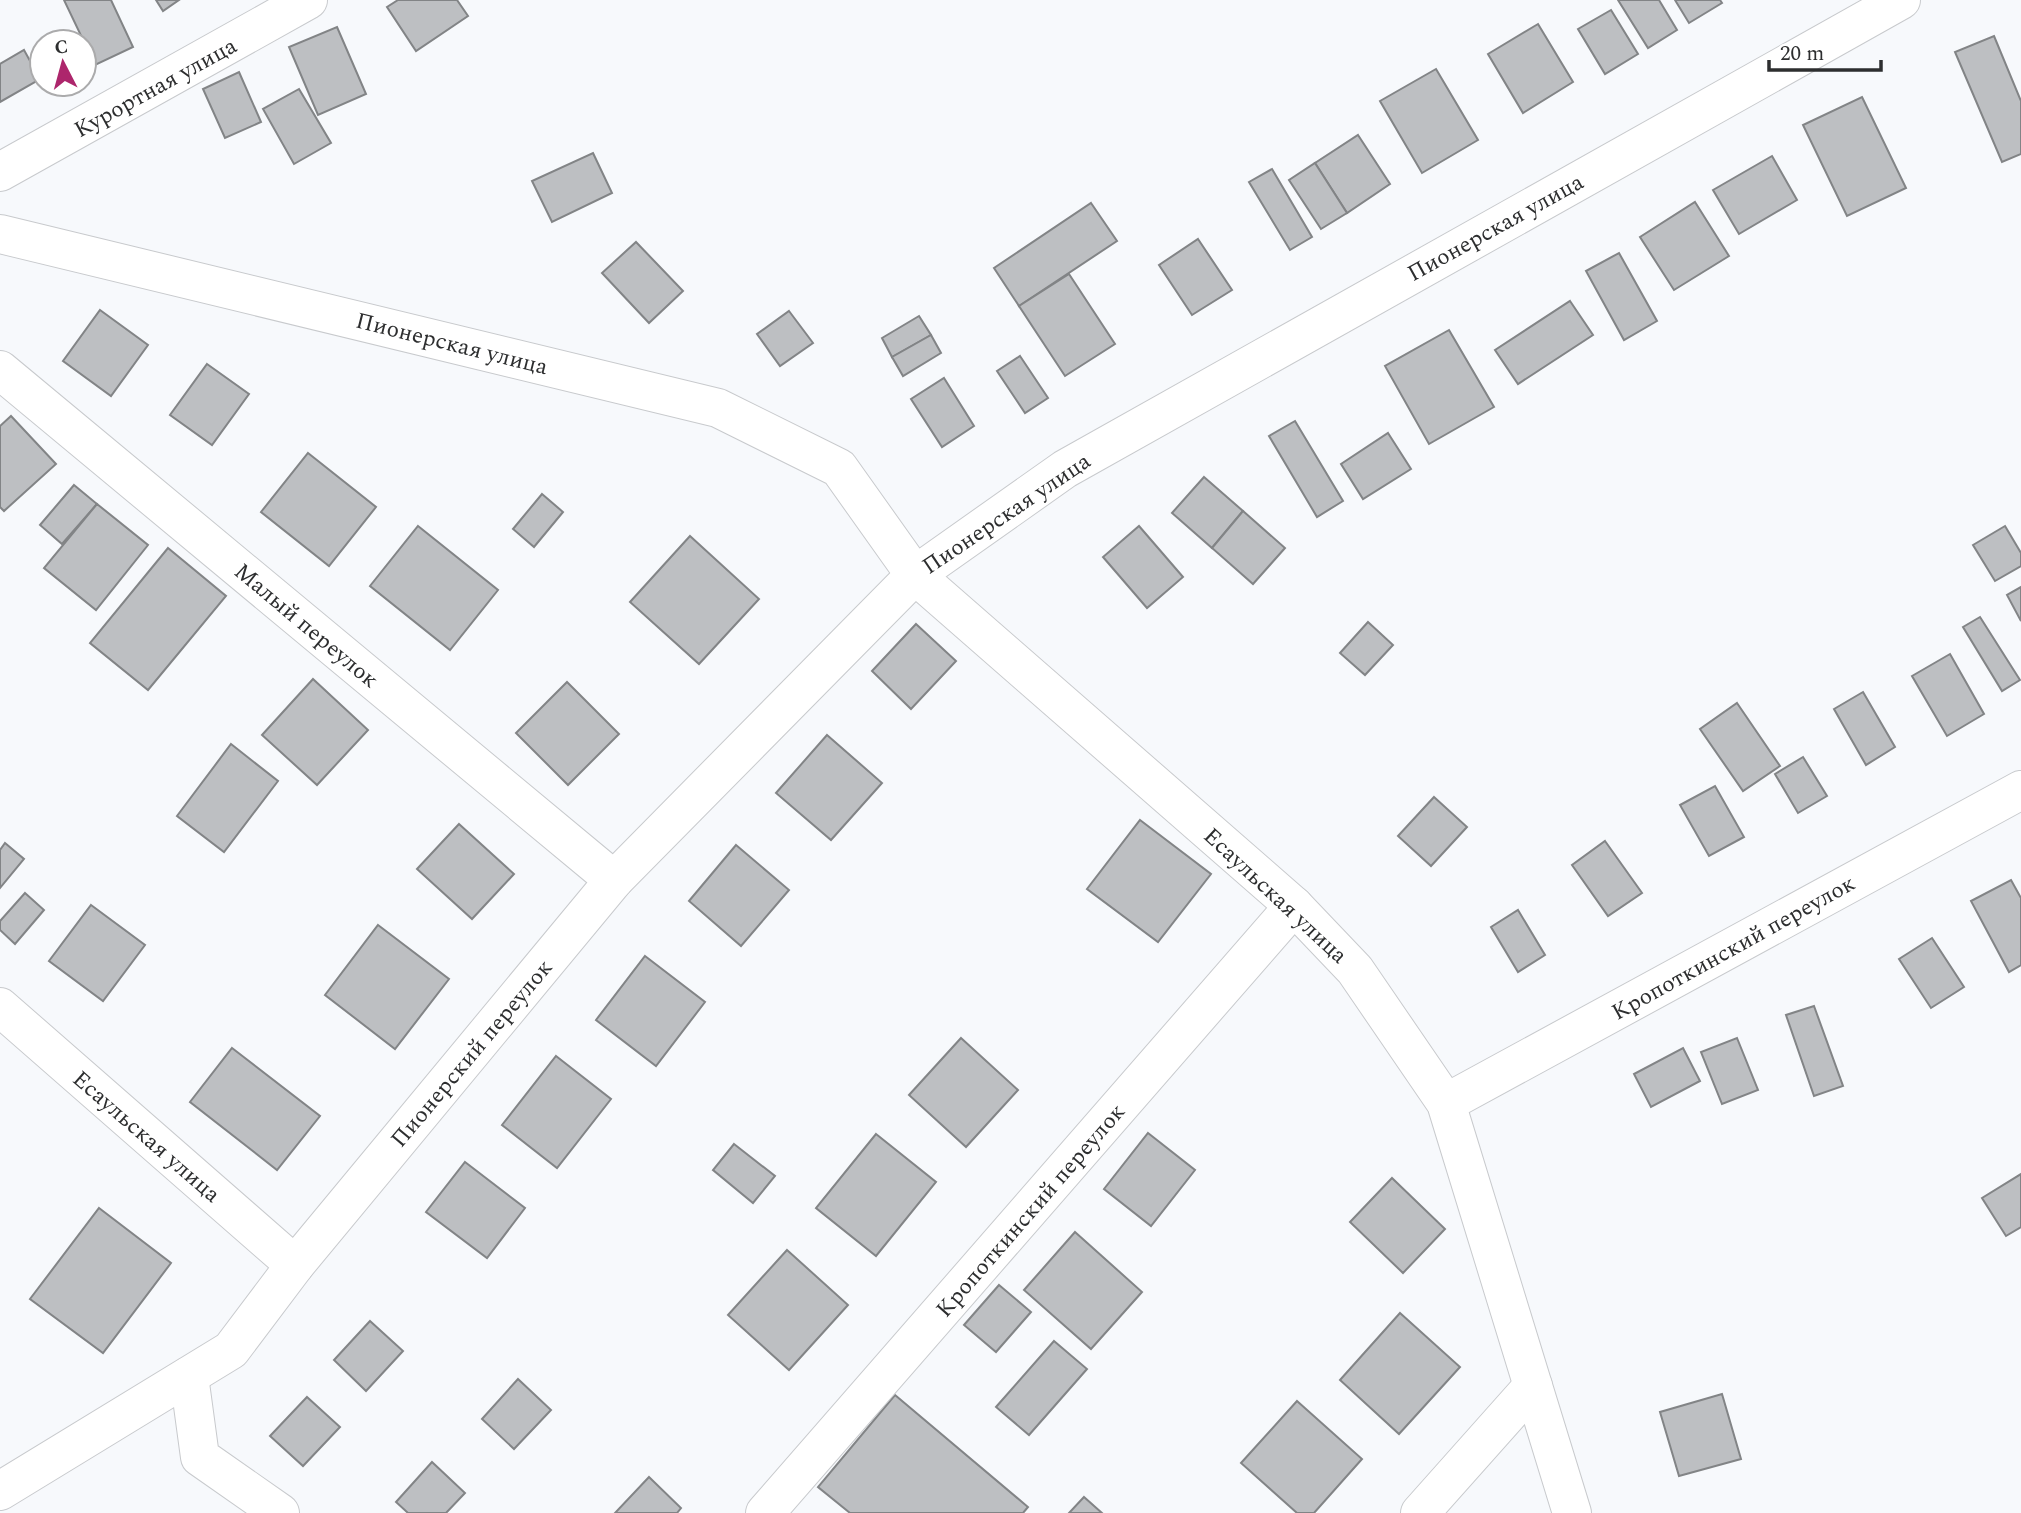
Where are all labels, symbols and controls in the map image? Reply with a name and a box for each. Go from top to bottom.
north arrow [28,28,98,98]
scale bar [1769,28,1881,72]
street label: Курортная улица [68,29,244,148]
text: С [53,32,70,63]
text: 20 m [1780,38,1824,70]
street label: Пионерская улица [1401,165,1590,291]
street label: Пионерская улица [352,304,551,385]
street label: Пионерская улица [915,445,1098,584]
street label: Малый переулок [226,555,386,697]
street label: Есаульская улица [1195,820,1355,973]
street label: Кропоткинский переулок [1605,866,1862,1030]
street label: Пионерский переулок [383,952,562,1156]
street label: Есаульская улица [64,1063,228,1212]
street label: Кропоткинский переулок [928,1096,1134,1326]

